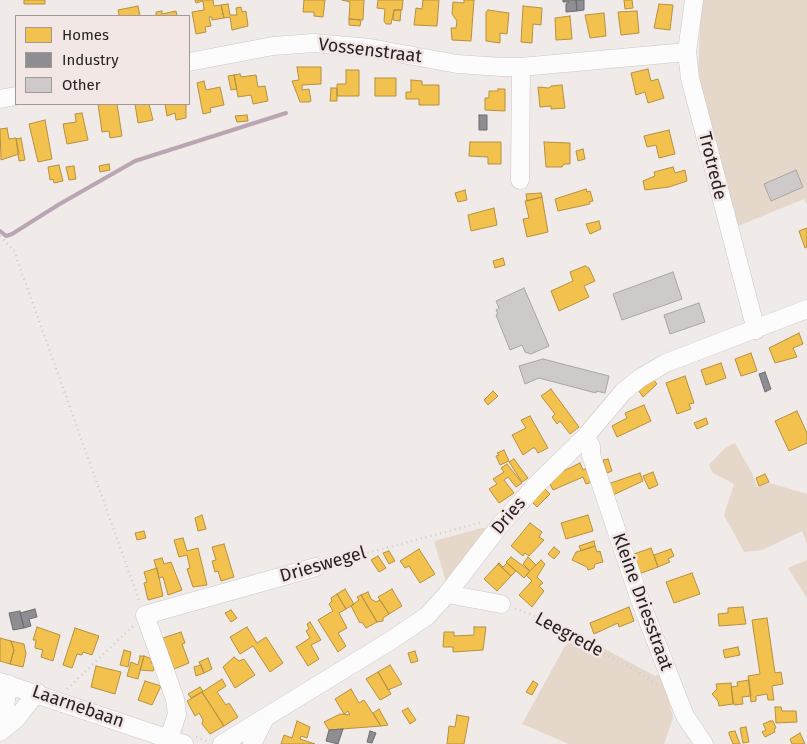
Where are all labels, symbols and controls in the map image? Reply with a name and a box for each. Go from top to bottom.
legend [15,15,190,105]
text: Homes [62,26,109,44]
street label: Vossenstraat [317,34,423,68]
text: Industry [62,51,119,69]
text: Other [62,76,101,94]
street label: Trotrede [693,130,731,202]
street label: Dries [487,493,531,539]
street label: Kleine Driesstraat [607,530,677,674]
street label: Drieswegel [277,542,369,588]
street label: Leegrede [531,608,607,662]
street label: Laarnebaan [29,681,127,733]

